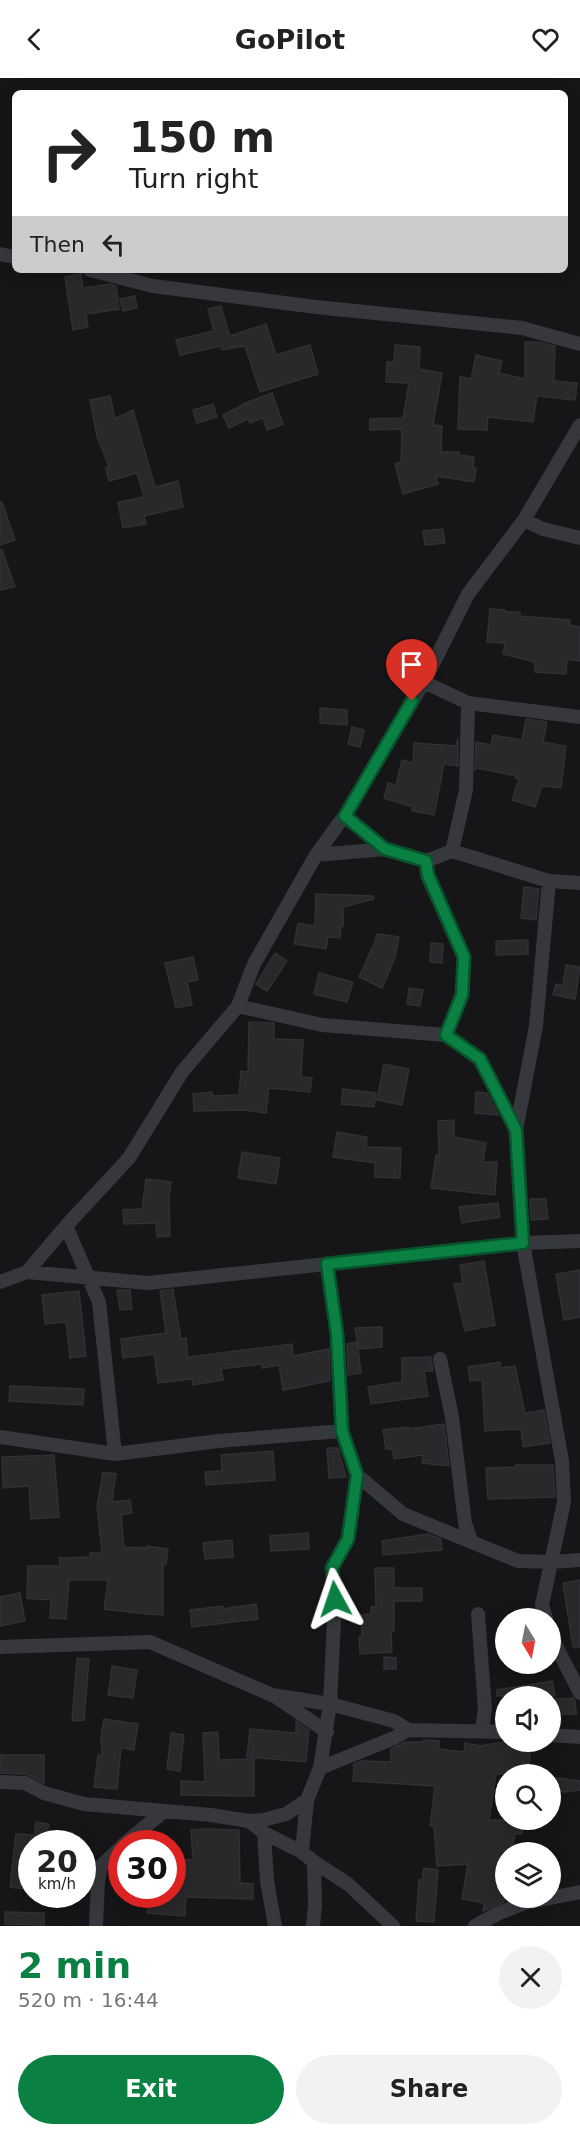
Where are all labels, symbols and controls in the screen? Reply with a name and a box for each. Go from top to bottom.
icon: back [18,23,51,56]
icon: heart [529,23,562,56]
text: GoPilot [235,24,345,55]
text: 150 m [129,113,275,162]
icon: right [30,114,108,192]
text: Turn right [129,163,258,194]
icon: left [97,228,130,261]
text: Then [30,232,85,257]
pin [386,639,437,701]
icon: arrive [395,648,428,681]
position arrow [303,1567,367,1631]
north arrow [495,1608,561,1674]
map controls [495,1608,561,1908]
button: sound [495,1686,561,1752]
button: search [495,1764,561,1830]
speed limit sign: 30 [108,1830,186,1908]
button: layers [495,1842,561,1908]
text: 20 [36,1844,78,1879]
text: km/h [38,1875,76,1893]
text: 2 min [18,1945,131,1986]
button: close [499,1946,562,2009]
text: 520 m · 16:44 [18,1988,159,2012]
button: Exit [18,2055,284,2124]
button: Share [296,2055,562,2124]

